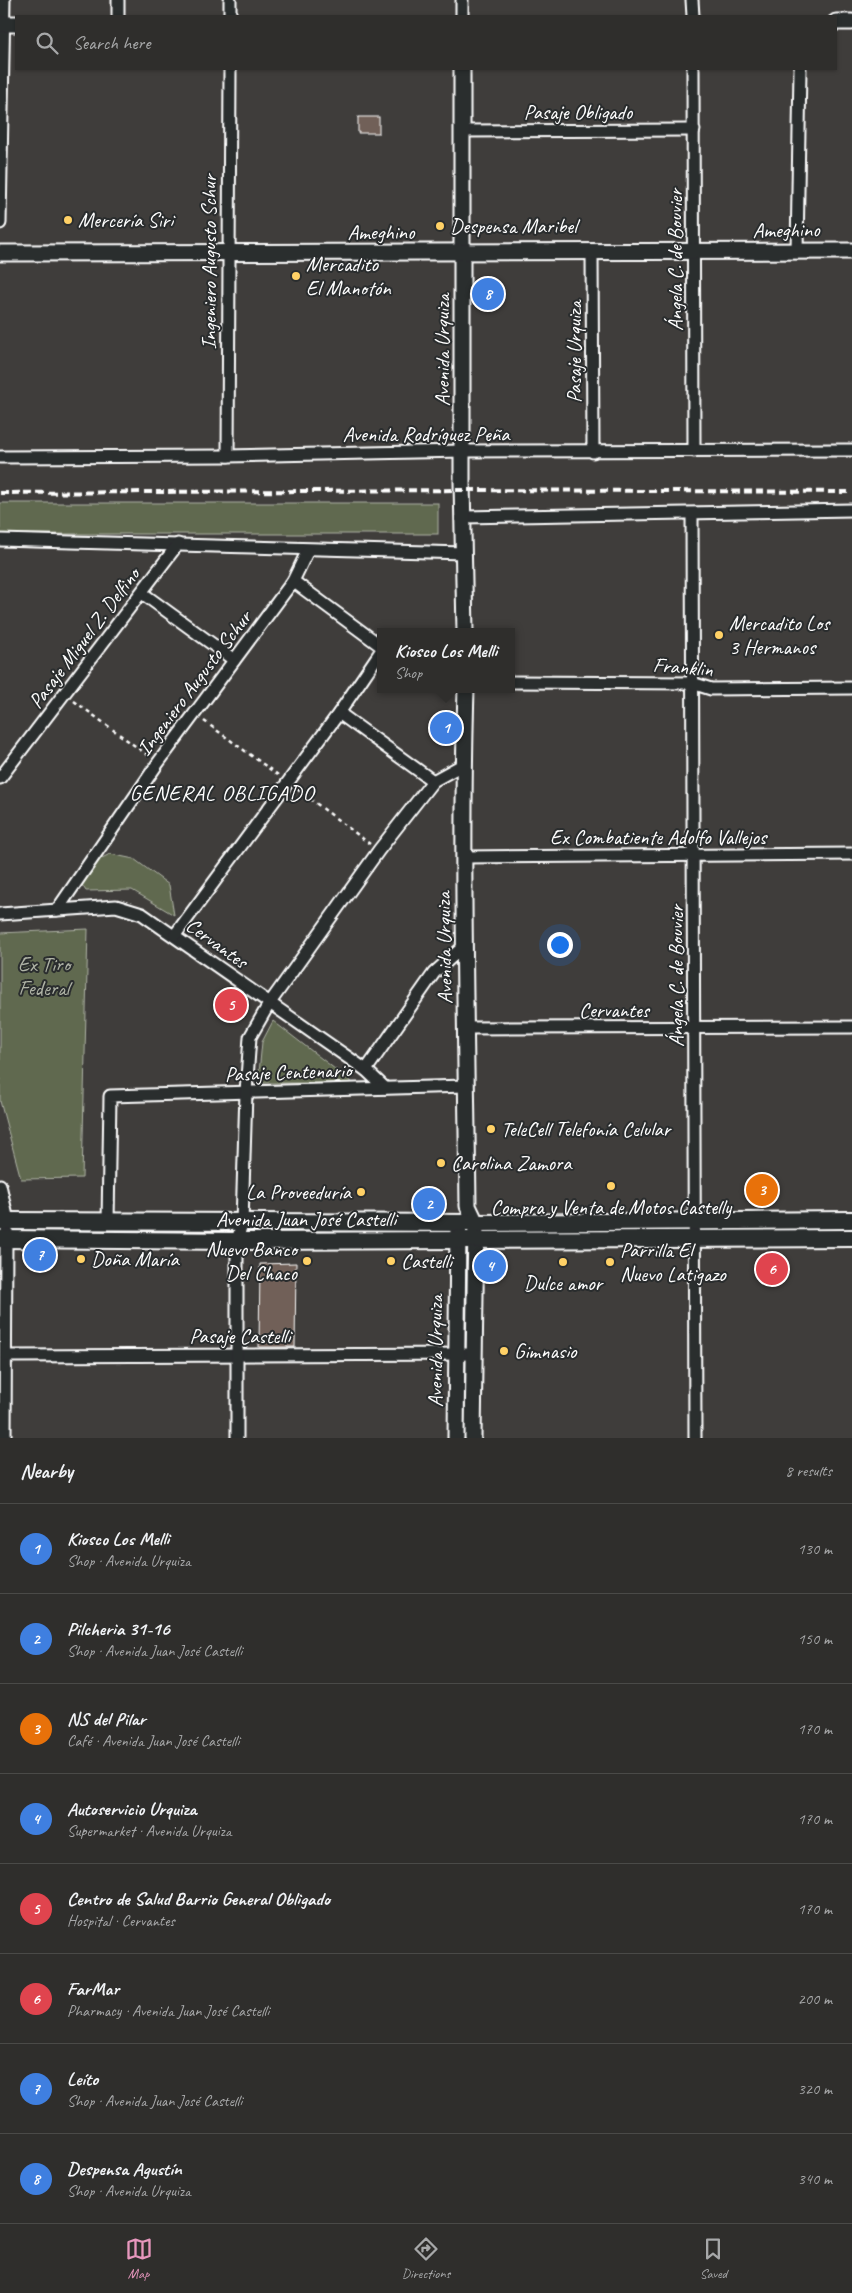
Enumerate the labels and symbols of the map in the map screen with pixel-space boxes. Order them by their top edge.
street label: Pasaje Obligado [524,99,634,125]
street label: Ingeniero Augusto Schur [196,172,222,349]
street label: Ángela C. de Bouvier [662,188,688,331]
place label: Mercería Siri [78,207,176,233]
place label: Despensa Maribel [450,213,580,239]
marker: Mercería Siri [62,214,74,226]
street label: Ameghino [752,216,821,244]
street label: Ameghino [348,219,416,245]
marker: Despensa Maribel [434,220,446,232]
place label: Mercadito El Manotón [306,251,391,301]
marker: Mercadito El Manotón [290,270,302,282]
pin: 8 [472,275,504,313]
street label: Avenida Urquiza [429,291,455,406]
street label: Pasaje Urquiza [561,299,587,403]
street label: Avenida Rodríguez Peña [343,421,511,447]
street label: Pasaje Miguel Z. Delfino [23,560,147,713]
street label: Ingeniero Augusto Schur [131,603,258,761]
place label: Mercadito Los 3 Hermanos [729,610,831,660]
marker: Mercadito Los 3 Hermanos [713,629,725,641]
street label: Franklin [652,651,715,683]
pin: 1 [430,709,462,747]
district label: GENERAL OBLIGADO [130,779,315,807]
street label: Ex Combatiente Adolfo Vallejos [550,824,768,850]
street label: Avenida Urquiza [430,889,458,1004]
street label: Ángela C. de Bouvier [663,904,689,1047]
street label: Cervantes [181,912,254,975]
your location [547,932,573,958]
park label: Ex Tiro Federal [18,951,73,1001]
pin: 5 [215,986,247,1024]
street label: Cervantes [579,997,651,1023]
street label: Pasaje Centenario [224,1057,354,1087]
place label: TeleCell Telefonía Celular [501,1116,672,1142]
marker: TeleCell Telefonía Celular [485,1123,497,1135]
place label: Carolina Zamora [451,1150,573,1176]
marker: Carolina Zamora [435,1157,447,1169]
pin: 3 [746,1171,778,1209]
place label: La Proveeduría [246,1179,353,1205]
marker: Compra y Venta de Motos Castelly [605,1180,617,1192]
pin: 2 [413,1185,445,1223]
marker: La Proveeduría [355,1186,367,1198]
place label: Compra y Venta de Motos Castelly [491,1194,733,1220]
street label: Avenida Juan José Castelli [216,1206,399,1232]
pin: 7 [24,1236,56,1274]
place label: Nuevo Banco Del Chaco [206,1236,300,1286]
place label: Parrilla El Nuevo Latigazo [620,1237,727,1287]
place label: Doña María [91,1246,180,1272]
pin: 4 [474,1247,506,1285]
place label: Castelli [401,1248,455,1274]
pin: 6 [756,1250,788,1288]
marker: Doña María [75,1253,87,1265]
marker: Nuevo Banco Del Chaco [301,1255,313,1267]
marker: Castelli [385,1255,397,1267]
marker: Dulce amor [557,1256,569,1268]
marker: Parrilla El Nuevo Latigazo [604,1256,616,1268]
place label: Dulce amor [524,1270,605,1296]
street label: Avenida Urquiza [422,1292,448,1407]
street label: Pasaje Castelli [190,1323,294,1349]
place label: Gimnasio [514,1338,578,1364]
marker: Gimnasio [498,1345,510,1357]

